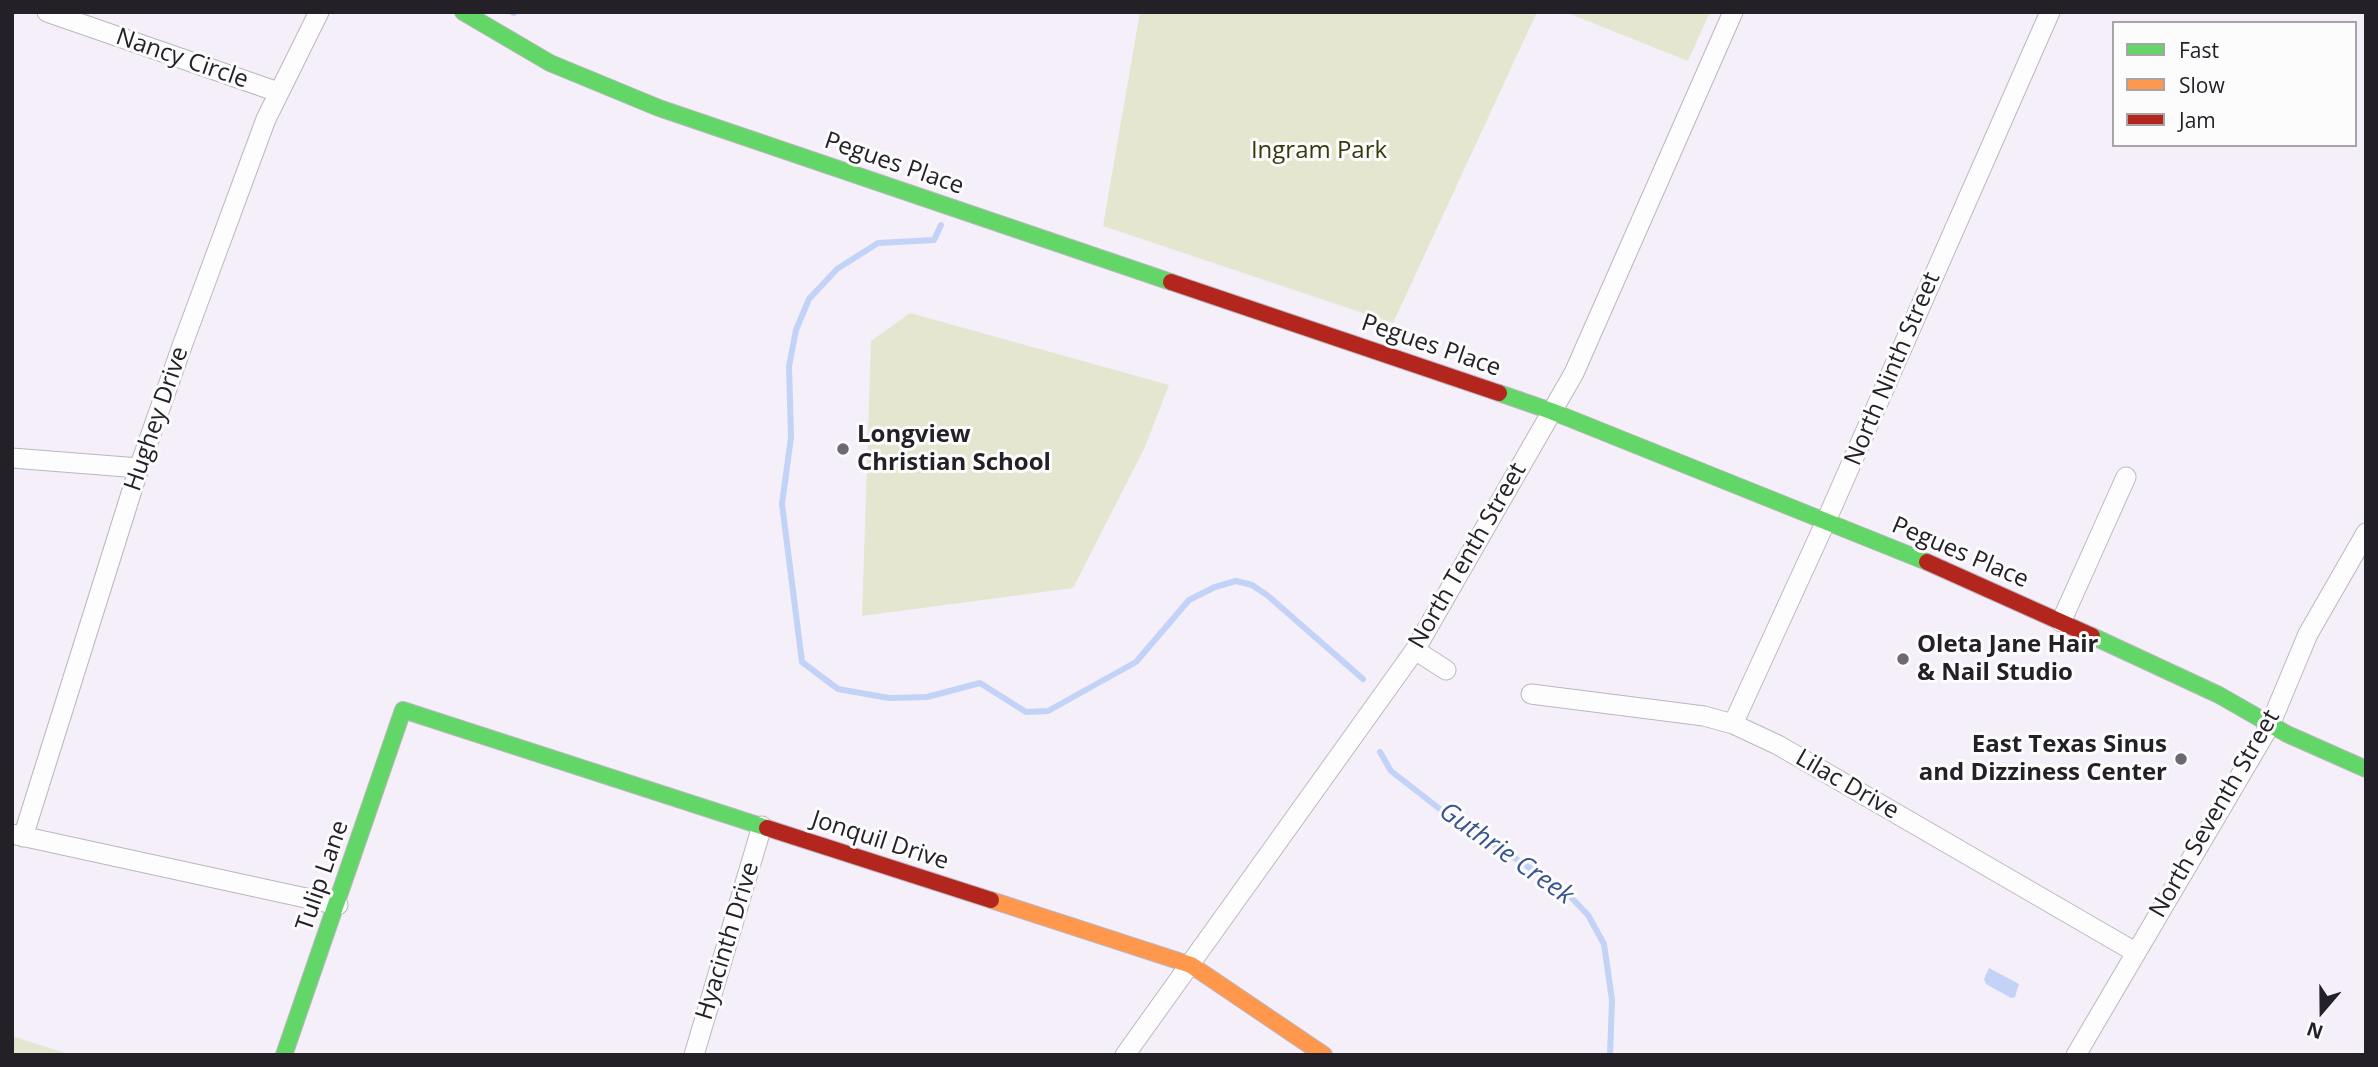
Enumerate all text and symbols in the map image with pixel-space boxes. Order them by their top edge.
legend [2112,21,2357,147]
street label: Nancy Circle [112,23,252,95]
text: Fast [2179,36,2219,64]
text: Slow [2179,71,2225,99]
text: Jam [2179,106,2216,134]
street label: Pegues Place [820,127,968,201]
park label: Ingram Park [1251,137,1387,165]
street label: North Ninth Street [1839,268,1947,470]
street label: Pegues Place [1357,309,1505,383]
street label: Hughey Drive [119,343,195,495]
place label: Longview Christian School [857,421,1051,477]
marker: Longview Christian School [835,441,851,457]
street label: North Tenth Street [1403,458,1533,654]
street label: Pegues Place [1887,511,2033,595]
place label: Oleta Jane Hair & Nail Studio [1917,631,2098,687]
marker: Oleta Jane Hair & Nail Studio [1895,651,1911,667]
street label: North Seventh Street [2144,705,2286,923]
place label: East Texas Sinus and Dizziness Center [1919,731,2167,787]
street label: Lilac Drive [1790,744,1904,826]
marker: East Texas Sinus and Dizziness Center [2173,751,2189,767]
water label: Guthrie Creek [1433,796,1579,912]
street label: Jonquil Drive [808,805,952,877]
street label: Tulip Lane [291,817,355,935]
street label: Hyacinth Drive [690,859,766,1023]
north arrow [2287,976,2357,1046]
text: N [2303,1016,2327,1046]

